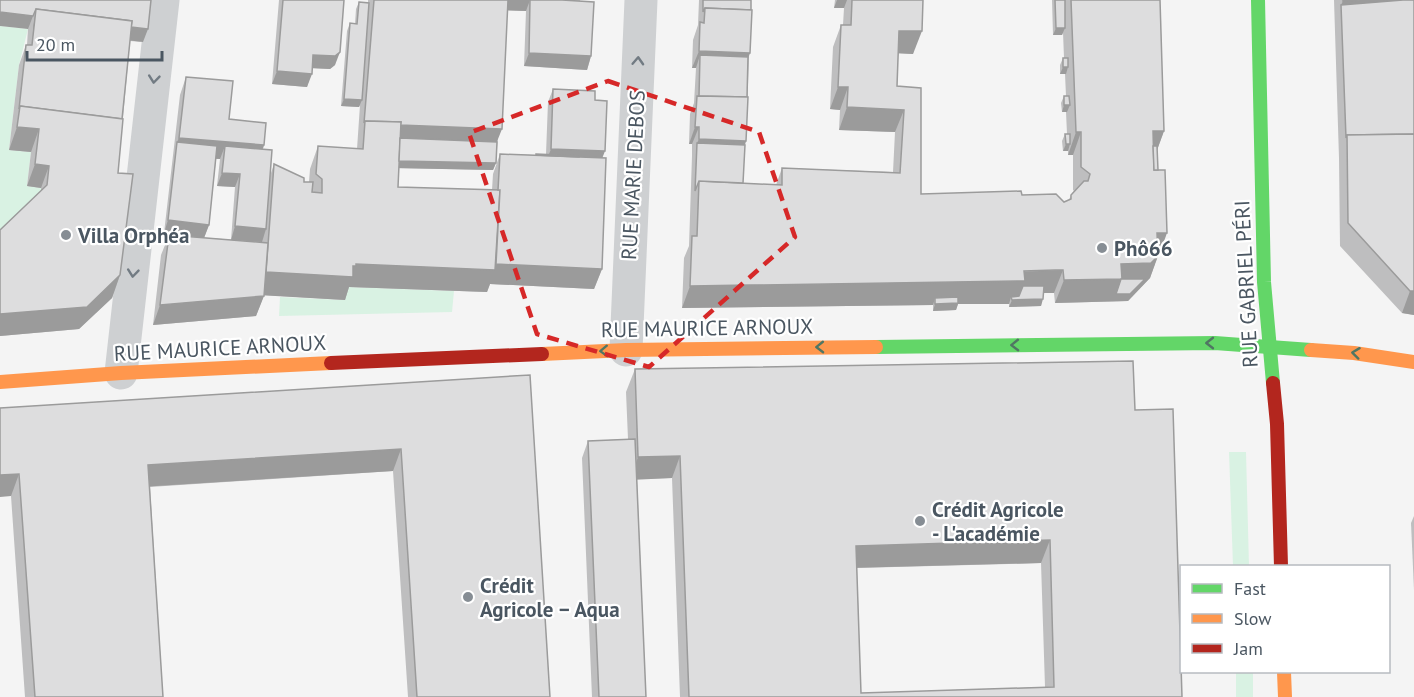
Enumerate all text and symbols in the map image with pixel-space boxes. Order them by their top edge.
scale bar [27,24,162,62]
text: 20 m [36,33,75,56]
one-way arrow [632,56,645,65]
one-way arrow [148,74,161,84]
street label: RUE MARIE DEBOS [615,89,651,261]
street label: RUE GABRIEL PÉRI [1228,200,1264,368]
place label: Villa Orphéa [77,222,189,249]
marker: Villa Orphéa [59,228,73,242]
place label: Phô66 [1114,235,1173,262]
marker: Phô66 [1095,241,1109,255]
one-way arrow [127,268,139,277]
street label: RUE MAURICE ARNOUX [601,313,813,343]
street label: RUE MAURICE ARNOUX [113,329,327,367]
one-way arrow [1206,337,1215,349]
one-way arrow [1011,339,1020,351]
one-way arrow [816,341,825,354]
one-way arrow [600,344,609,357]
one-way arrow [1351,348,1361,360]
place label: Crédit Agricole - L'académie [932,496,1064,547]
marker: Crédit Agricole - L'académie [913,514,927,528]
legend [1180,565,1390,673]
place label: Crédit Agricole − Aqua [480,572,620,623]
text: Fast [1234,577,1266,600]
marker: Crédit Agricole − Aqua [461,590,475,604]
text: Slow [1234,607,1272,630]
text: Jam [1233,637,1263,660]

